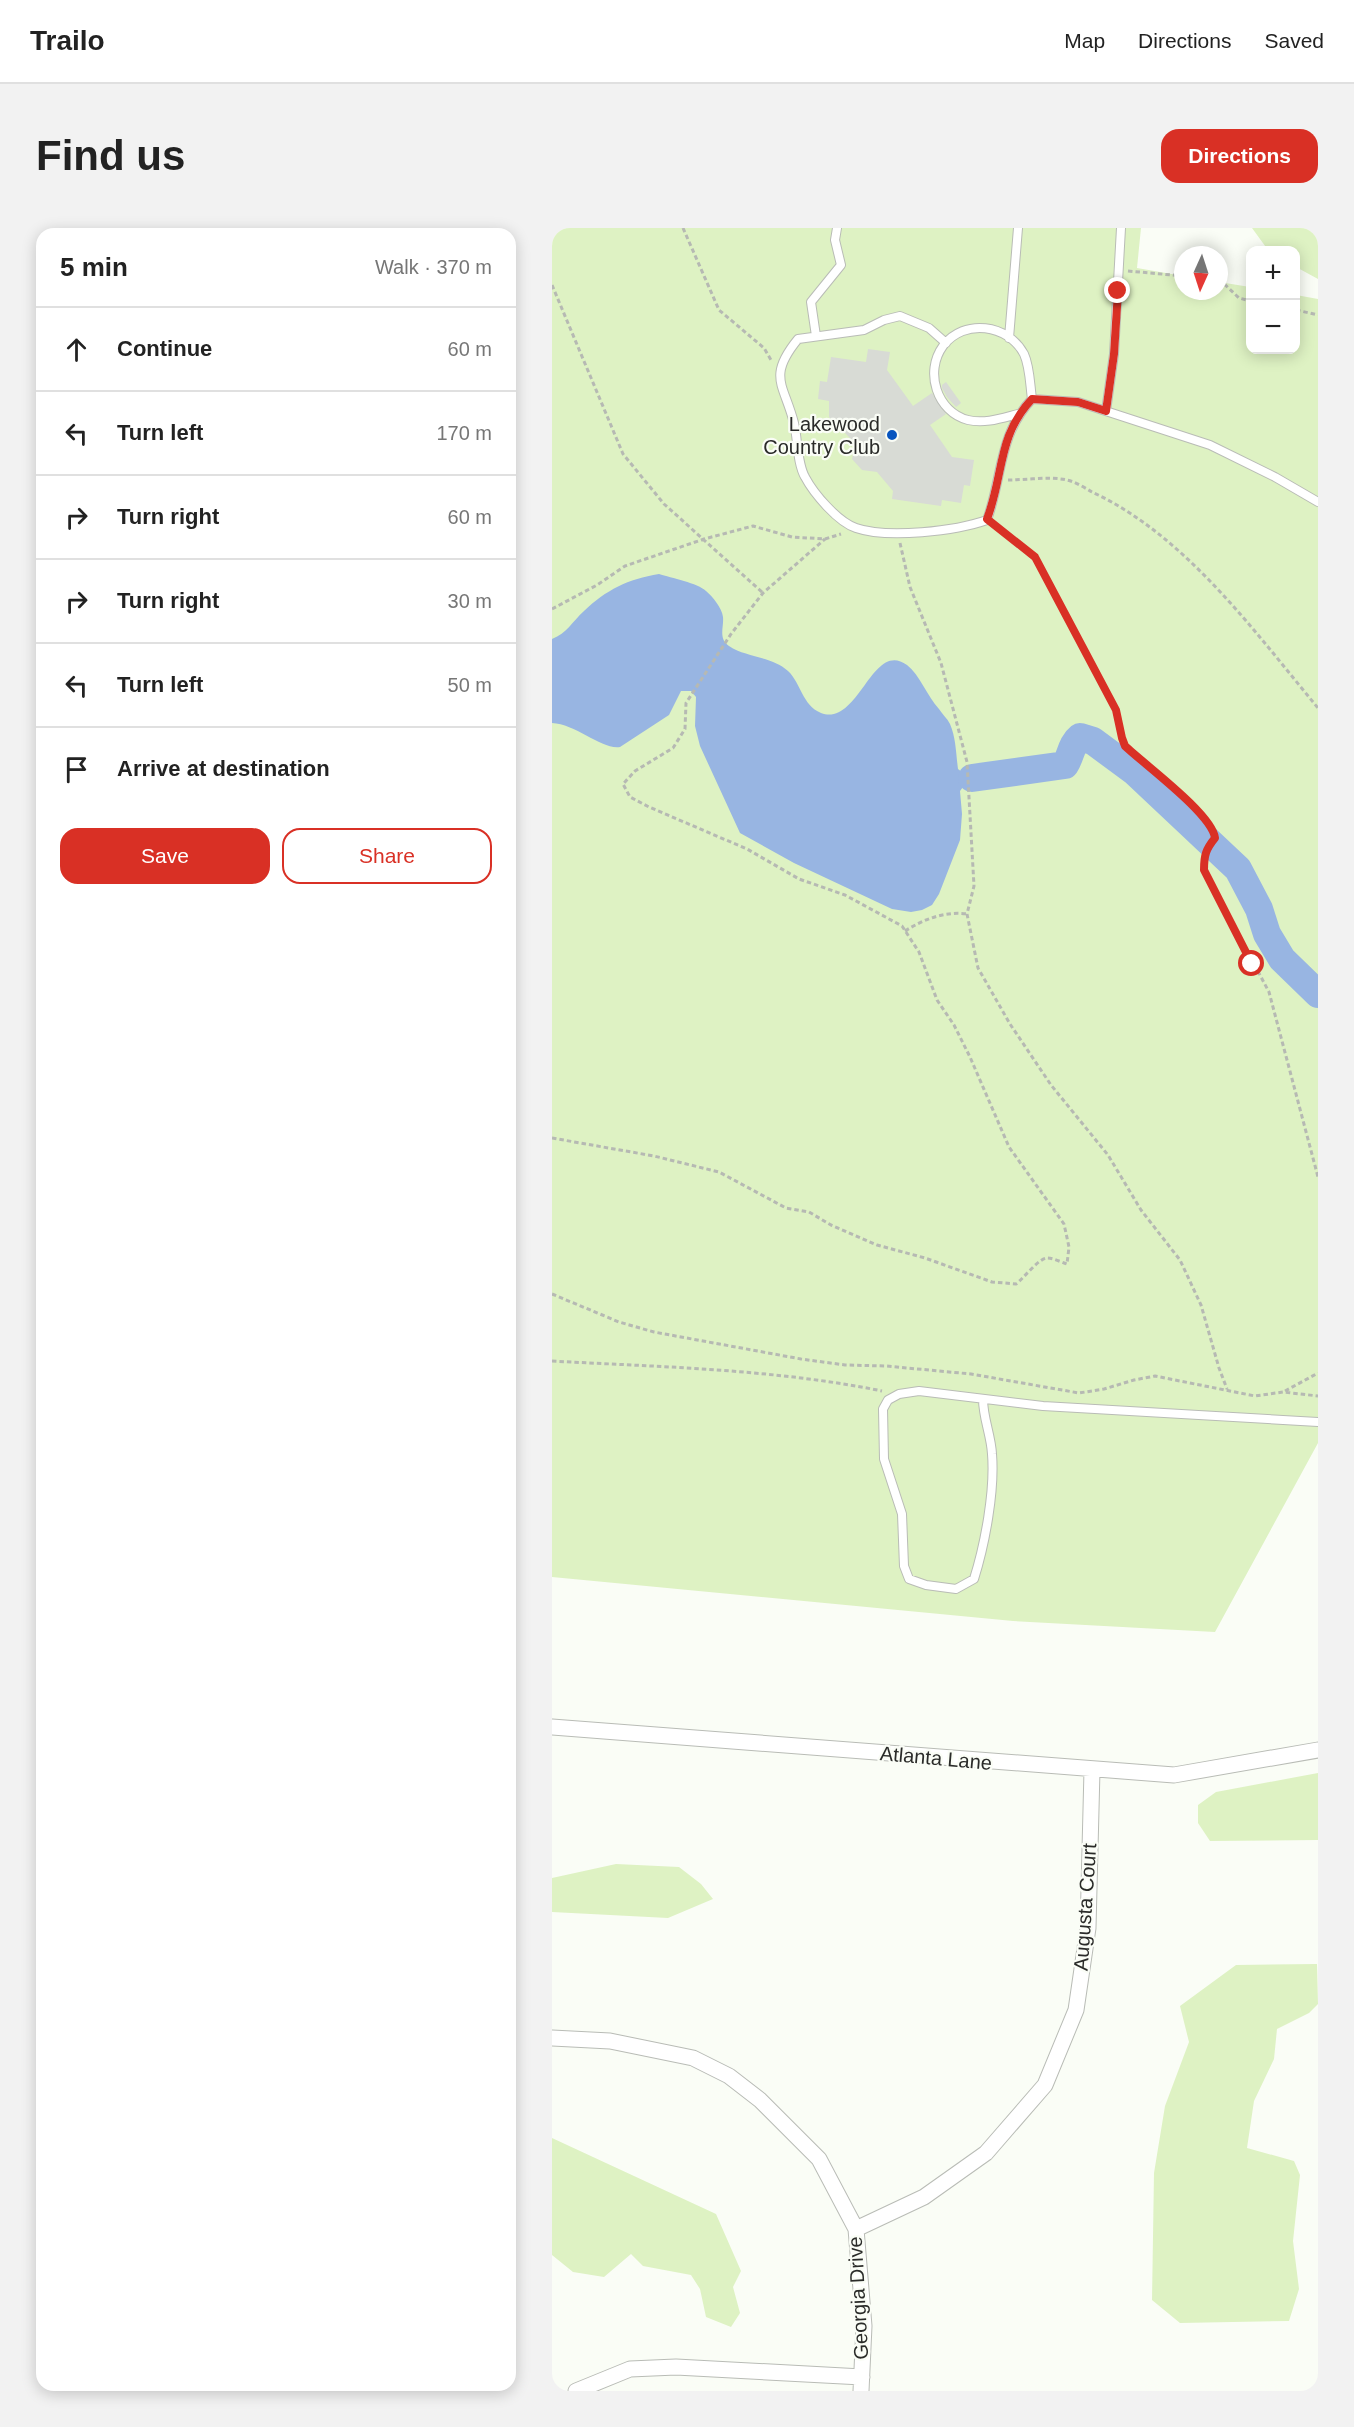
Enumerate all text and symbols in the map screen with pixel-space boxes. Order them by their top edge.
text: Trailo [30,25,105,56]
text: Map [1064,29,1105,52]
text: Directions [1138,29,1231,52]
text: Saved [1264,29,1324,52]
button: Directions [1161,129,1318,183]
text: Find us [36,132,185,179]
north arrow [1174,246,1228,300]
map controls [1246,246,1300,354]
button: + [1246,246,1300,300]
text: 5 min [60,252,128,282]
text: Walk · 370 m [375,256,492,278]
route end [1104,277,1130,303]
button: − [1246,300,1300,354]
icon: ahead [60,333,93,366]
text: Continue [117,336,212,361]
text: 60 m [448,338,492,360]
place label: Lakewood Country Club [763,413,880,458]
icon: left [60,417,93,450]
text: Turn left [117,420,203,445]
text: 170 m [436,422,492,444]
marker: Lakewood Country Club [885,428,899,442]
icon: right [60,501,93,534]
text: Turn right [117,504,219,529]
text: 60 m [448,506,492,528]
icon: right [60,585,93,618]
text: Turn right [117,588,219,613]
text: 30 m [448,590,492,612]
icon: left [60,669,93,702]
text: Turn left [117,672,203,697]
text: 50 m [448,674,492,696]
icon: arrive [60,753,93,786]
text: Arrive at destination [117,756,330,781]
button: Save [60,828,270,884]
button: Share [282,828,492,884]
route start [1238,950,1264,976]
street label: Atlanta Lane [879,1742,993,1774]
street label: Augusta Court [1070,1842,1100,1972]
street label: Georgia Drive [844,2236,872,2360]

